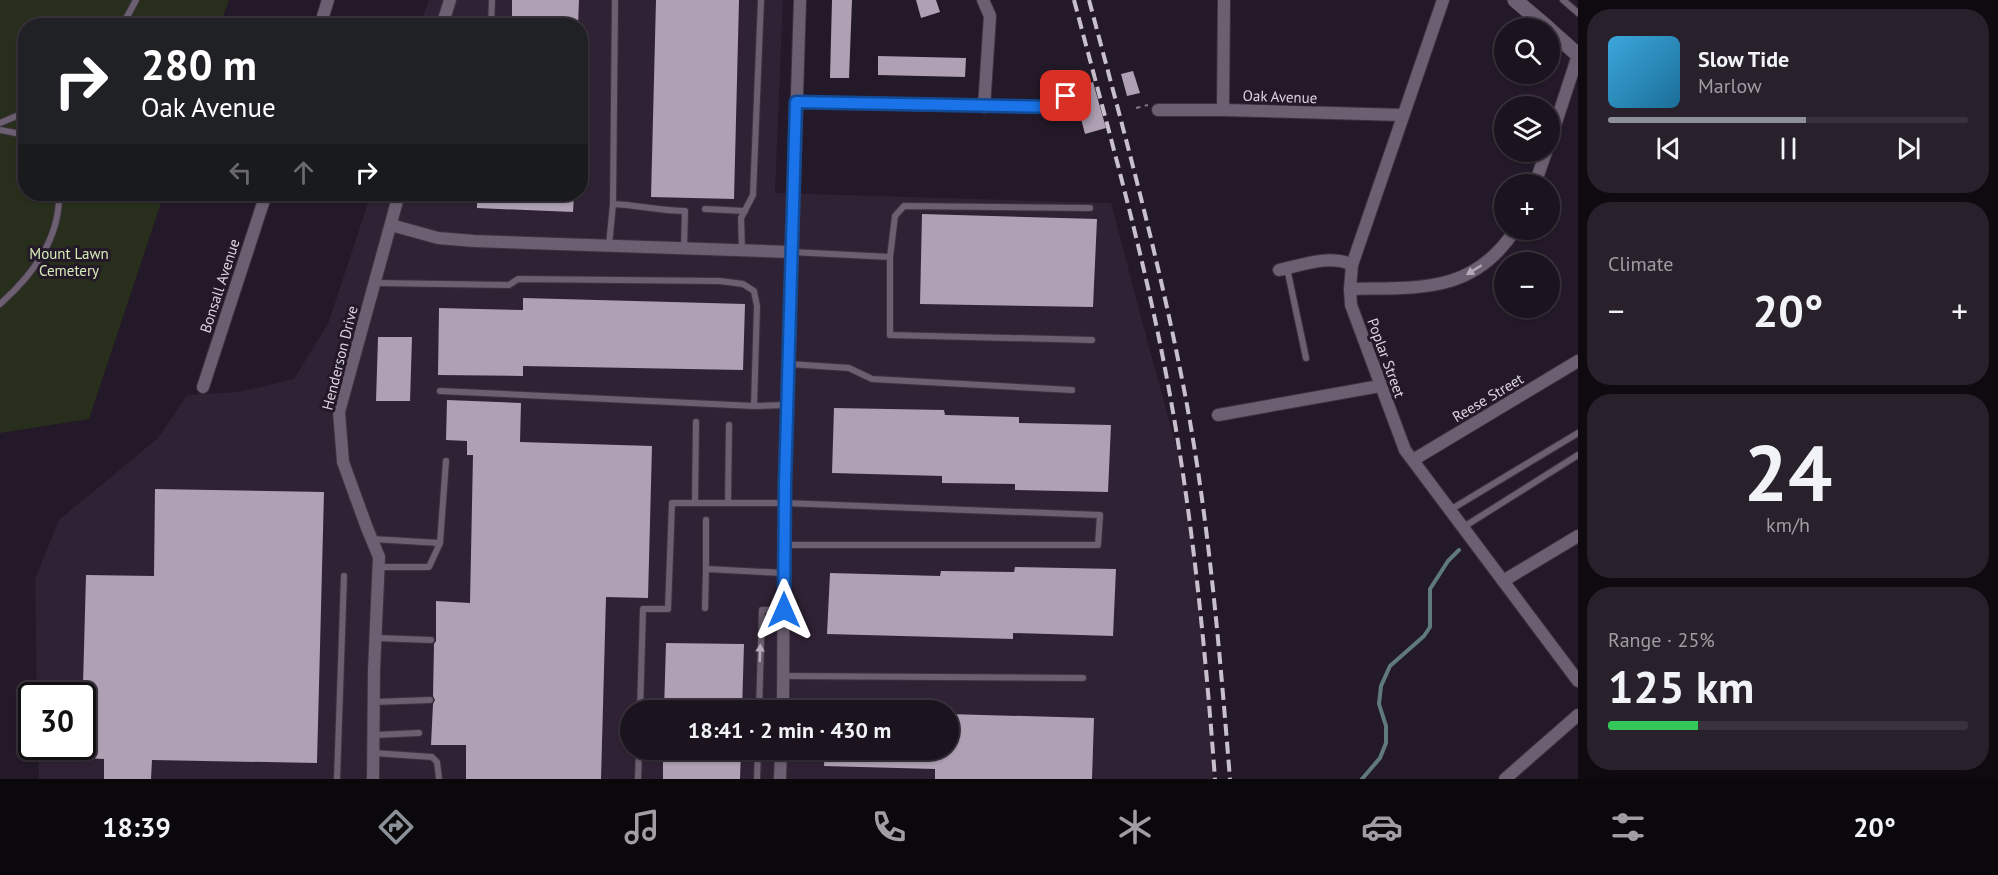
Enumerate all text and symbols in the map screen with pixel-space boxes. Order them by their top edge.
map controls [1494,18,1560,318]
button: search [1494,18,1560,84]
text: 280 m [141,37,257,92]
icon: right [42,42,120,120]
text: Slow Tide [1698,45,1789,73]
pin [1040,70,1091,121]
text: Marlow [1698,73,1762,99]
icon: arrive [1049,79,1082,112]
street label: Oak Avenue [1242,86,1318,107]
text: Oak Avenue [141,90,276,124]
button: layers [1494,96,1560,162]
icon: previous [1652,132,1685,165]
icon: pause [1772,132,1805,165]
icon: next [1892,132,1925,165]
icon: left [224,156,257,189]
icon: ahead [287,156,320,189]
icon: right [350,156,383,189]
button: + [1494,174,1560,240]
street label: Bonsall Avenue [195,236,244,335]
park label: Mount Lawn Cemetery [29,244,109,280]
text: Climate [1608,251,1674,277]
button: − [1494,252,1560,318]
one-way arrow [1466,265,1482,276]
text: 20° [1753,281,1823,339]
text: − [1608,289,1625,332]
text: + [1951,289,1968,332]
street label: Henderson Drive [317,304,362,412]
street label: Poplar Street [1363,315,1410,400]
street label: Reese Street [1449,369,1527,426]
text: 24 [1744,422,1832,523]
text: km/h [1766,512,1810,538]
position arrow [752,578,816,642]
text: Range · 25% [1608,627,1715,653]
one-way arrow [756,643,765,662]
text: 125 km [1608,657,1754,715]
speed limit sign: 30 [18,682,96,760]
text: 18:41 · 2 min · 430 m [688,716,891,744]
icon: directions [375,806,417,848]
icon: music [621,806,663,848]
icon: phone [868,806,910,848]
icon: climate [1114,806,1156,848]
icon: car [1361,806,1403,848]
icon: filters [1607,806,1649,848]
text: 18:39 [102,810,171,844]
text: 20° [1853,810,1896,844]

